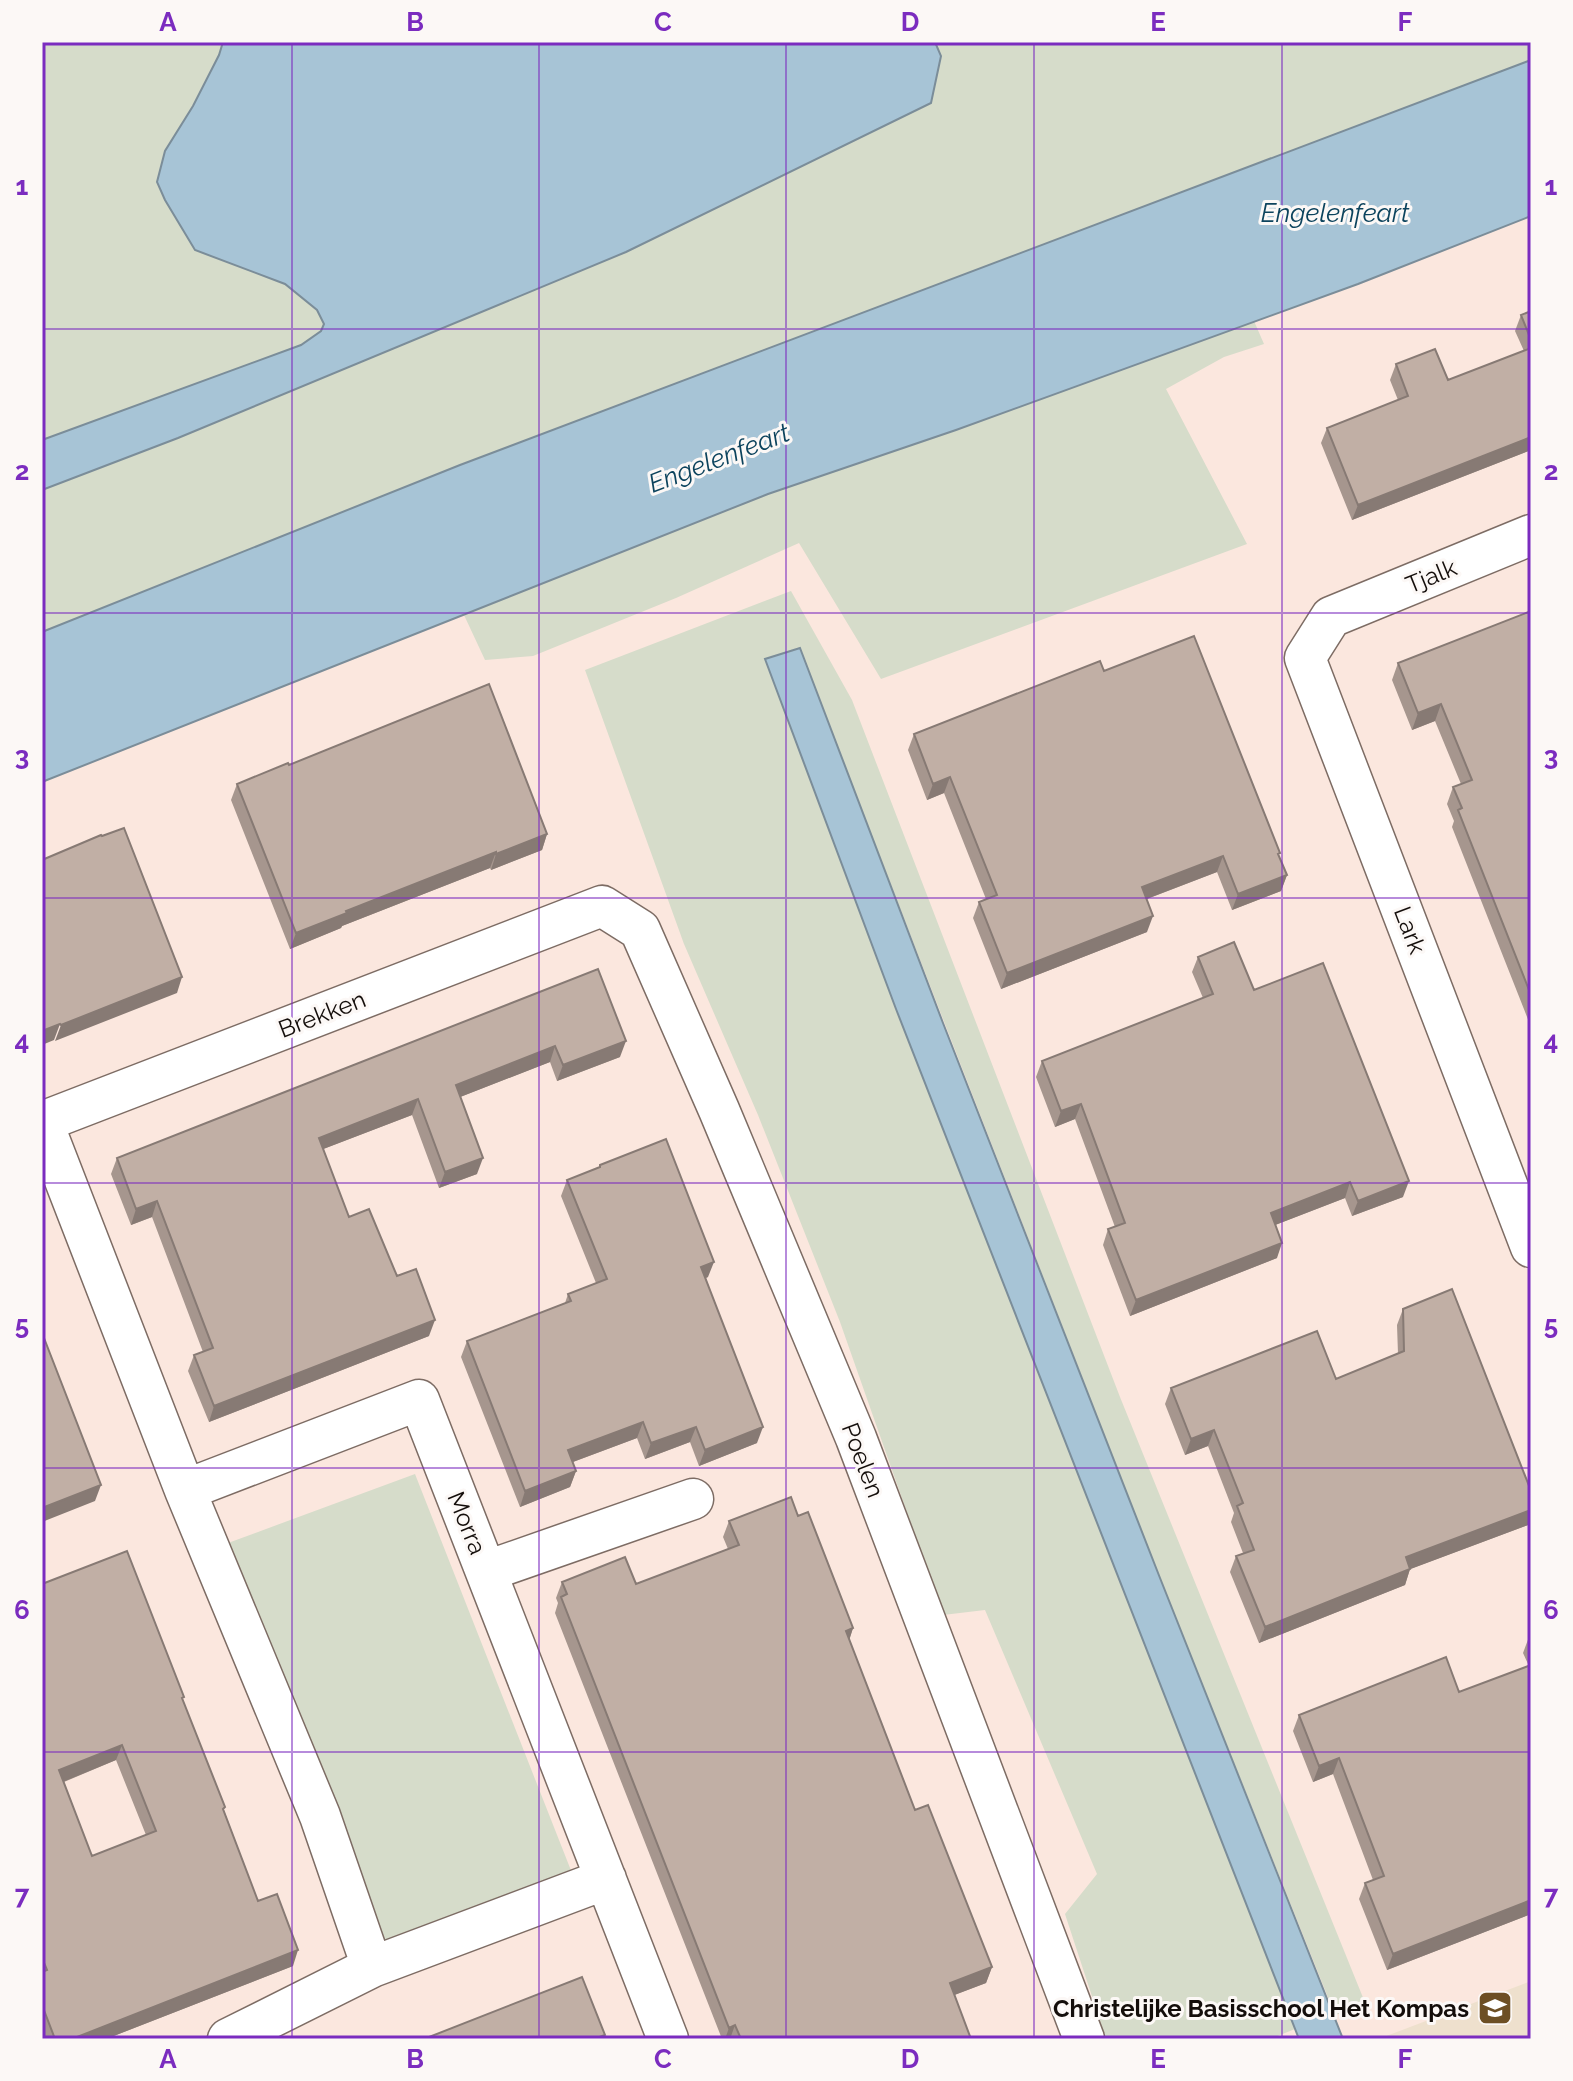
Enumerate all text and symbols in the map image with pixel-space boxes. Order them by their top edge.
text: A [159,7,177,37]
text: B [406,7,424,37]
text: C [654,7,672,37]
text: D [901,7,919,37]
text: E [1150,7,1166,37]
text: F [1398,7,1413,37]
text: 1 [16,171,29,201]
text: 1 [1545,171,1558,201]
water label: Engelenfeart [1261,198,1410,228]
water label: Engelenfeart [644,417,794,499]
text: 2 [15,456,29,486]
text: 2 [1544,456,1558,486]
street label: Tjalk [1401,553,1461,599]
text: 3 [15,741,29,771]
text: 3 [1544,741,1558,771]
street label: Lark [1388,902,1432,958]
street label: Brekken [274,984,370,1044]
text: 4 [15,1026,29,1056]
text: 4 [1544,1026,1558,1056]
text: 5 [15,1310,29,1340]
text: 5 [1544,1310,1558,1340]
street label: Poelen [836,1419,890,1501]
street label: Morra [441,1487,493,1559]
text: 6 [14,1595,30,1625]
text: 6 [1543,1595,1559,1625]
text: 7 [15,1880,30,1910]
text: 7 [1544,1880,1559,1910]
school or university icon: Christelijke Basisschool Het Kompas [1476,1989,1514,2027]
place label: Christelijke Basisschool Het Kompas [1053,1994,1469,2023]
text: A [159,2044,177,2074]
text: B [406,2044,424,2074]
text: C [654,2044,672,2074]
text: D [901,2044,919,2074]
text: E [1150,2044,1166,2074]
text: F [1398,2044,1413,2074]

